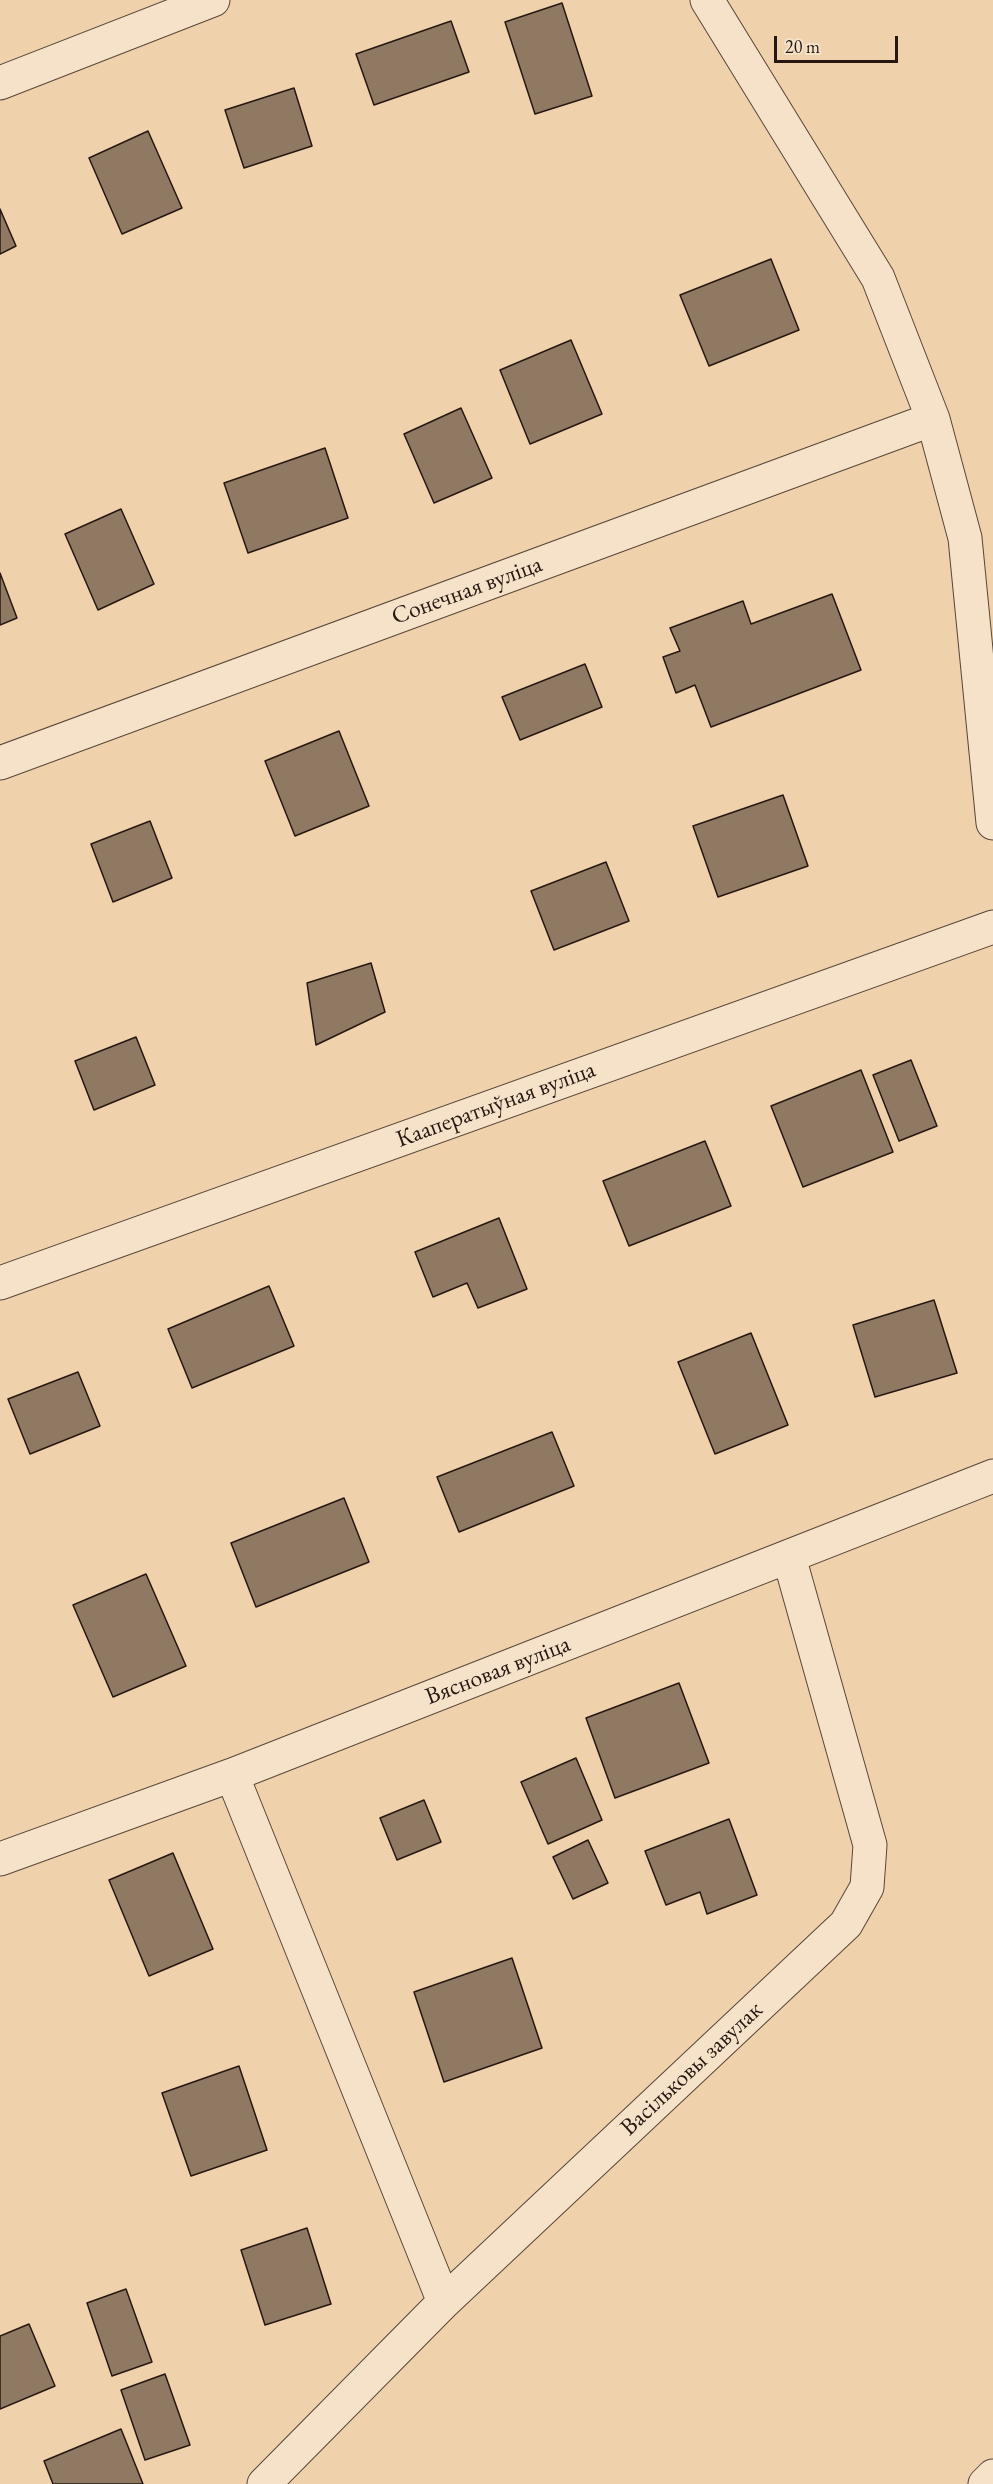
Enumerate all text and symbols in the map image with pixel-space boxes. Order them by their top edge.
scale bar [777,24,902,62]
text: 20 m [785,35,820,58]
street label: Сонечная вуліца [388,550,546,632]
street label: Кааператыўная вуліца [393,1056,599,1154]
street label: Вясновая вуліца [421,1630,575,1712]
street label: Васільковы завулак [615,1996,769,2142]

